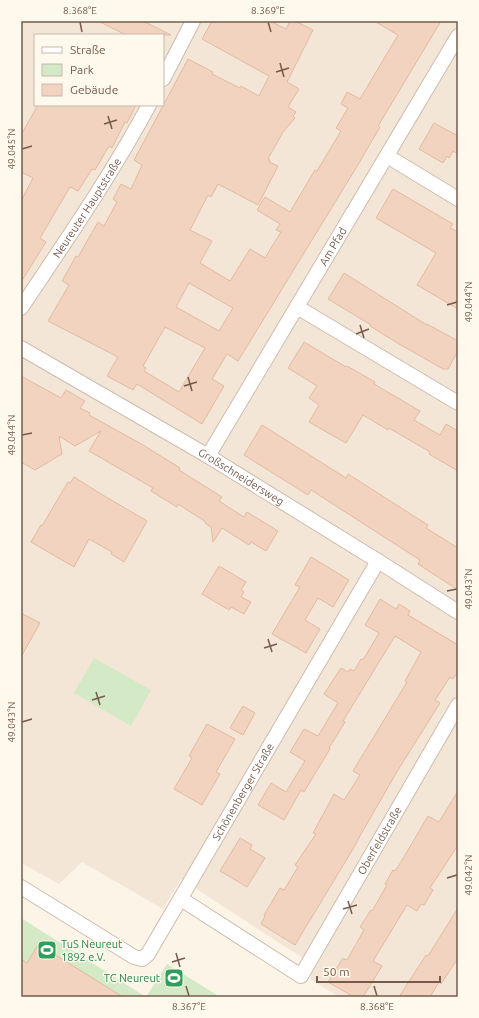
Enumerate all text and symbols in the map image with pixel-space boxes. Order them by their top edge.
text: 8.368°E [63,5,97,16]
text: 8.369°E [251,5,285,16]
legend [34,34,164,106]
text: Straße [70,43,106,56]
text: Park [70,63,94,76]
text: Gebäude [70,83,118,96]
text: 49.045°N [6,128,17,170]
street label: Neureuter Hauptstraße [50,156,123,260]
street label: Am Pfad [317,225,349,267]
text: 49.044°N [463,281,474,323]
text: 49.044°N [6,414,17,456]
street label: Großschneidersweg [196,446,286,507]
text: 49.043°N [463,568,474,610]
text: 49.043°N [6,701,17,743]
street label: Schönenberger Straße [210,741,276,843]
street label: Oberfeldstraße [355,805,404,877]
text: 49.042°N [463,854,474,896]
place label: TuS Neureut 1892 e.V. [61,938,123,963]
sports icon: TuS Neureut 1892 e.V. [36,939,58,961]
scale bar [317,958,440,984]
text: 50 m [323,965,350,978]
sports icon: TC Neureut [163,967,185,989]
place label: TC Neureut [104,972,161,984]
text: 8.367°E [172,1001,206,1012]
text: 8.368°E [360,1001,394,1012]

